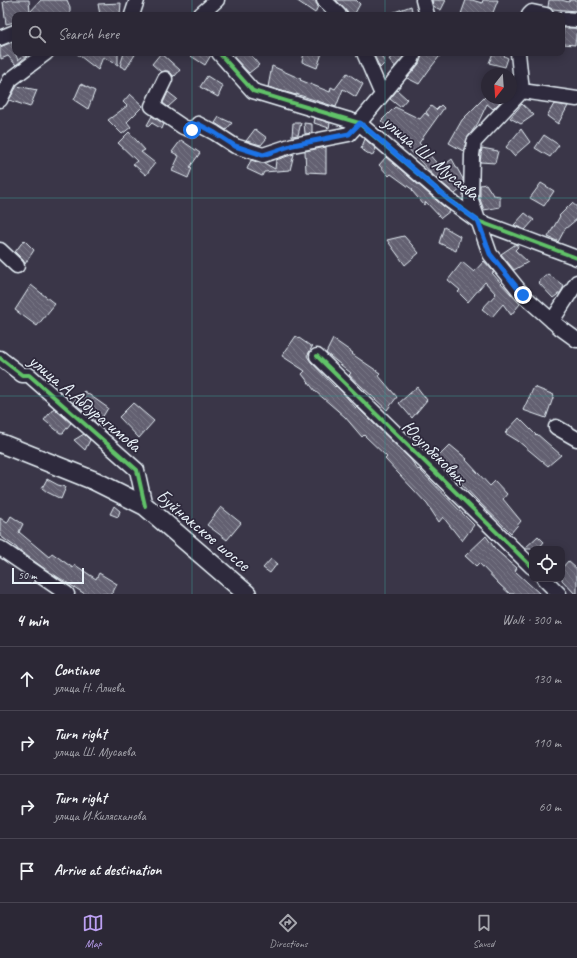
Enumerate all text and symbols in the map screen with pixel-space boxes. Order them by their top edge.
search box [12,12,565,56]
icon: search [26,23,48,45]
text: Search here [58,25,119,44]
north arrow [481,68,517,104]
street label: улица Ш. Мусаева [377,110,486,207]
route start [183,121,201,139]
route end [514,286,532,304]
street label: улица А.Абдурагимова [23,348,147,458]
street label: Юсупбековых [396,415,473,490]
street label: Буйнакское шоссе [151,484,256,577]
map controls [529,546,565,582]
button: locate [529,546,565,582]
scale bar [12,566,84,585]
text: 50 m [18,568,37,582]
text: 4 min [16,610,49,631]
text: Walk · 300 m [502,612,561,628]
text: Continue [54,661,99,680]
icon: ahead [16,668,38,690]
text: 130 m [533,671,561,687]
text: улица Н. Алиева [54,680,124,696]
text: Turn right [54,725,107,744]
icon: right [16,732,38,754]
text: 110 m [533,735,561,751]
text: улица Ш. Мусаева [54,744,135,760]
text: Turn right [54,789,107,808]
icon: right [16,796,38,818]
text: 60 m [539,799,561,815]
text: улица И.Килясханова [54,808,146,824]
icon: arrive [16,860,38,882]
text: Arrive at destination [54,861,161,880]
tab: Map [82,912,104,950]
tab: Directions [269,912,308,950]
tab: Saved [473,912,495,950]

